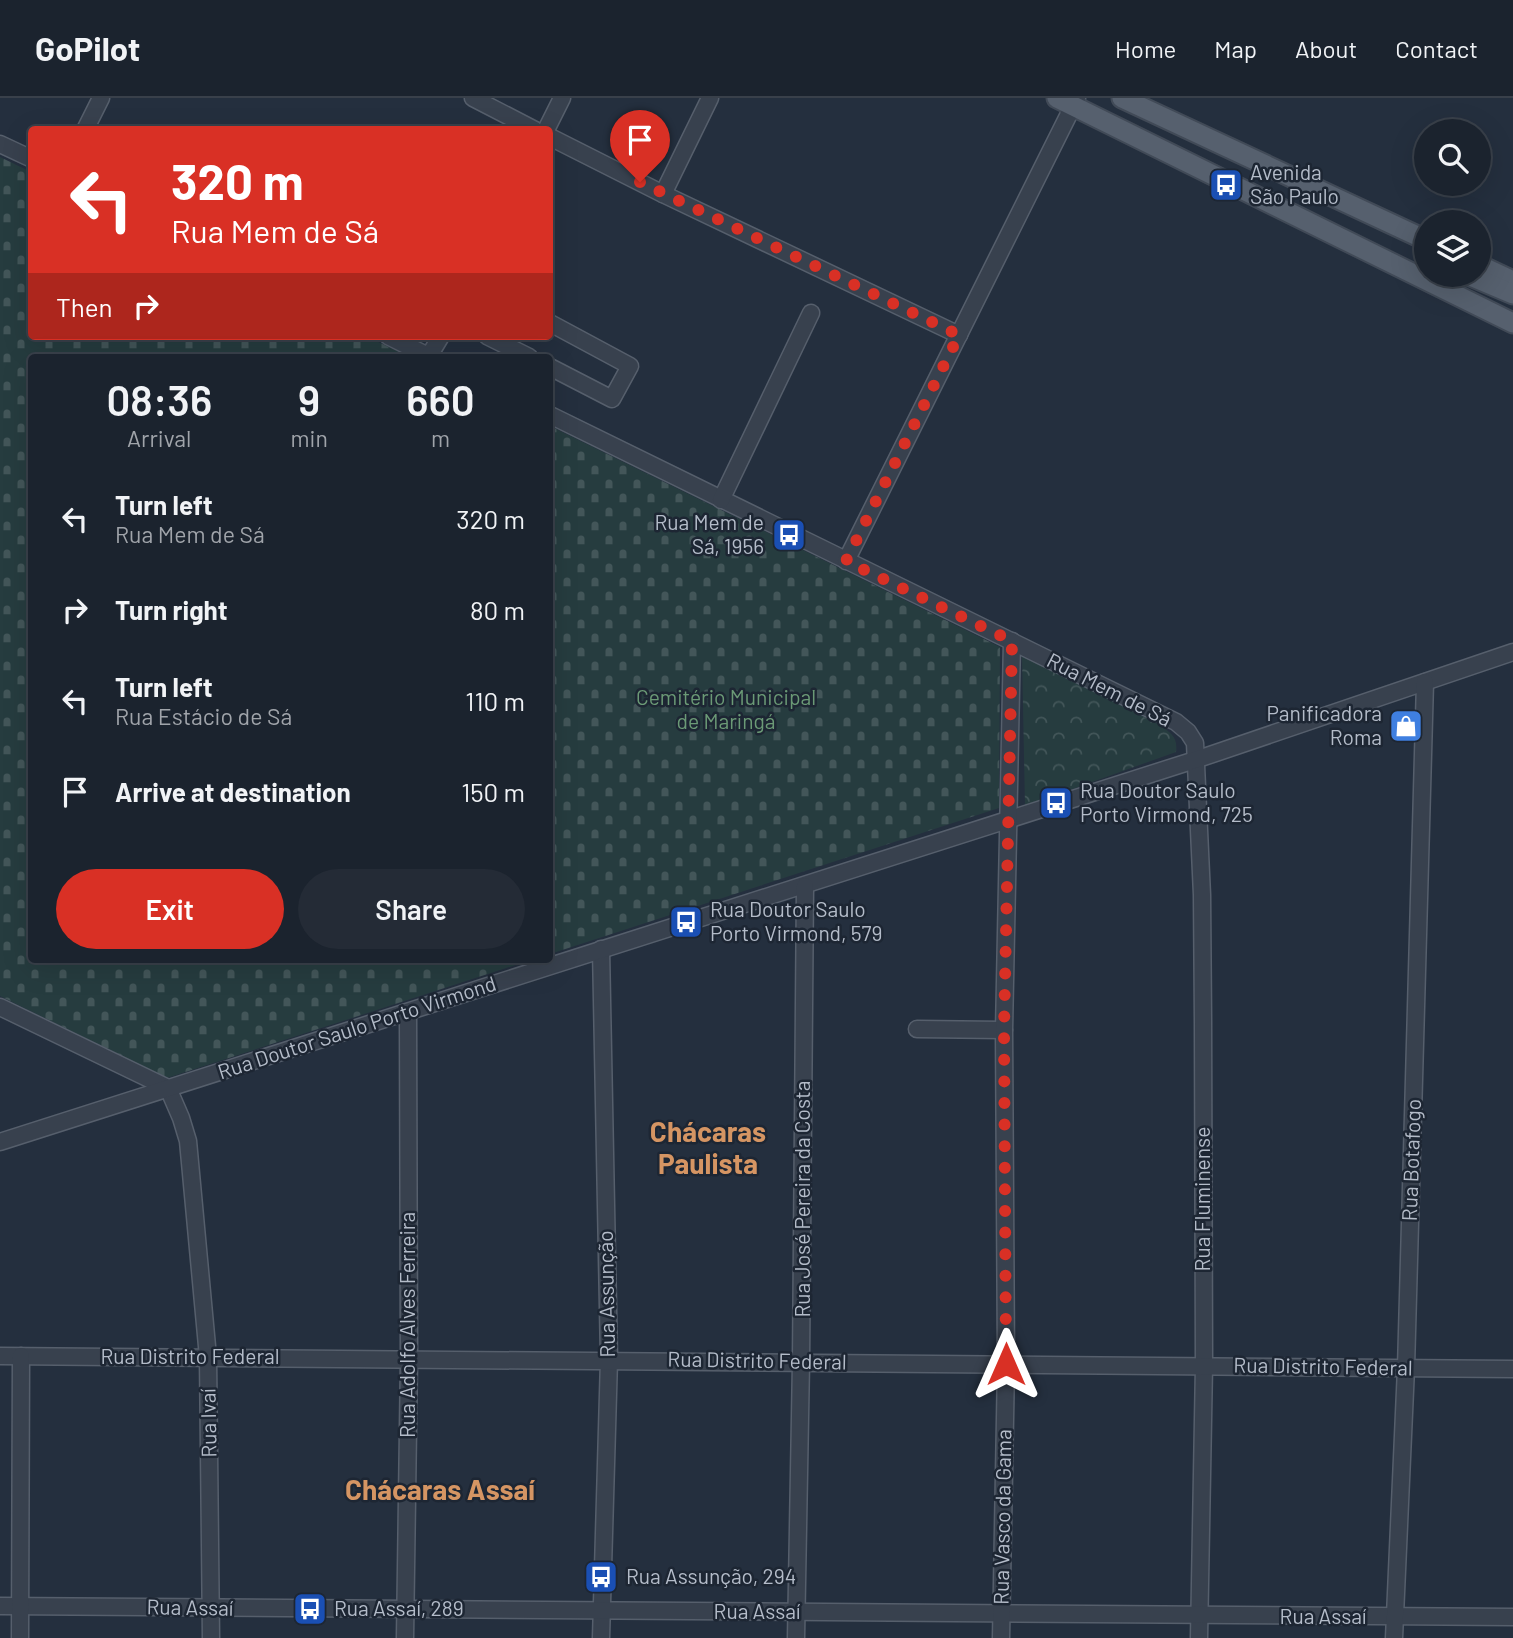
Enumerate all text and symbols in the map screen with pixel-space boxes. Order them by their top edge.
text: GoPilot [35,28,140,68]
text: Home [1115,34,1176,63]
text: Map [1214,34,1257,63]
text: About [1295,34,1357,63]
text: Contact [1395,34,1478,63]
pin [610,110,670,182]
map controls [1414,119,1491,287]
button: search [1414,119,1491,196]
icon: arrive [621,121,659,159]
text: 320 m [171,151,304,210]
icon: left [56,154,147,245]
place label: Avenida São Paulo [1250,159,1339,208]
bus stop icon: Avenida São Paulo [1207,166,1245,204]
button: layers [1414,210,1491,287]
text: Rua Mem de Sá [171,211,379,249]
icon: right [127,287,165,325]
text: Then [56,291,113,322]
text: 08:36 [106,374,212,424]
text: 9 [298,374,320,424]
text: 660 [406,374,475,424]
text: Arrival [127,424,191,452]
text: min [291,424,328,452]
text: m [431,424,450,452]
text: Turn left [115,489,213,520]
icon: left [56,500,94,538]
text: 320 m [456,503,525,534]
place label: Rua Mem de Sá, 1956 [655,509,764,558]
bus stop icon: Rua Mem de Sá, 1956 [770,516,808,554]
text: Rua Mem de Sá [115,520,265,548]
icon: right [56,591,94,629]
text: Turn right [115,594,228,625]
text: 80 m [470,594,525,625]
street label: Rua Mem de Sá [1043,647,1176,731]
text: Turn left [115,671,213,702]
icon: left [56,682,94,720]
park label: Cemitério Municipal de Maringá [636,684,816,733]
text: 110 m [465,685,525,716]
place label: Panificadora Roma [1266,700,1382,749]
text: Rua Estácio de Sá [115,702,292,730]
shop icon: Panificadora Roma [1387,707,1425,745]
icon: arrive [56,773,94,811]
text: Arrive at destination [115,776,351,807]
text: 150 m [461,776,525,807]
place label: Rua Doutor Saulo Porto Virmond, 725 [1080,777,1253,826]
bus stop icon: Rua Doutor Saulo Porto Virmond, 725 [1037,784,1075,822]
button: Exit [56,869,284,949]
button: Share [298,869,525,949]
place label: Rua Doutor Saulo Porto Virmond, 579 [710,896,883,945]
bus stop icon: Rua Doutor Saulo Porto Virmond, 579 [667,903,705,941]
street label: Rua Doutor Saulo Porto Virmond [214,970,499,1083]
street label: Rua José Pereira da Costa [789,1081,814,1317]
street label: Rua Botafogo [1396,1098,1425,1222]
district label: Chácaras Paulista [650,1114,766,1180]
street label: Rua Fluminense [1189,1127,1214,1271]
street label: Rua Adolfo Alves Ferreira [394,1212,419,1438]
street label: Rua Assunção [592,1230,619,1358]
position arrow [969,1327,1043,1401]
street label: Rua Distrito Federal [100,1343,280,1368]
street label: Rua Distrito Federal [667,1345,847,1374]
street label: Rua Distrito Federal [1233,1351,1413,1380]
street label: Rua Ivaí [194,1388,221,1458]
street label: Rua Vasco da Gama [987,1429,1016,1605]
district label: Chácaras Assaí [345,1472,535,1506]
bus stop icon: Rua Assunção, 294 [582,1558,620,1596]
place label: Rua Assunção, 294 [626,1563,796,1588]
bus stop icon: Rua Assaí, 289 [291,1590,329,1628]
street label: Rua Assaí [146,1593,234,1620]
place label: Rua Assaí, 289 [334,1595,464,1620]
street label: Rua Assaí [714,1598,801,1623]
street label: Rua Assaí [1280,1603,1367,1628]

